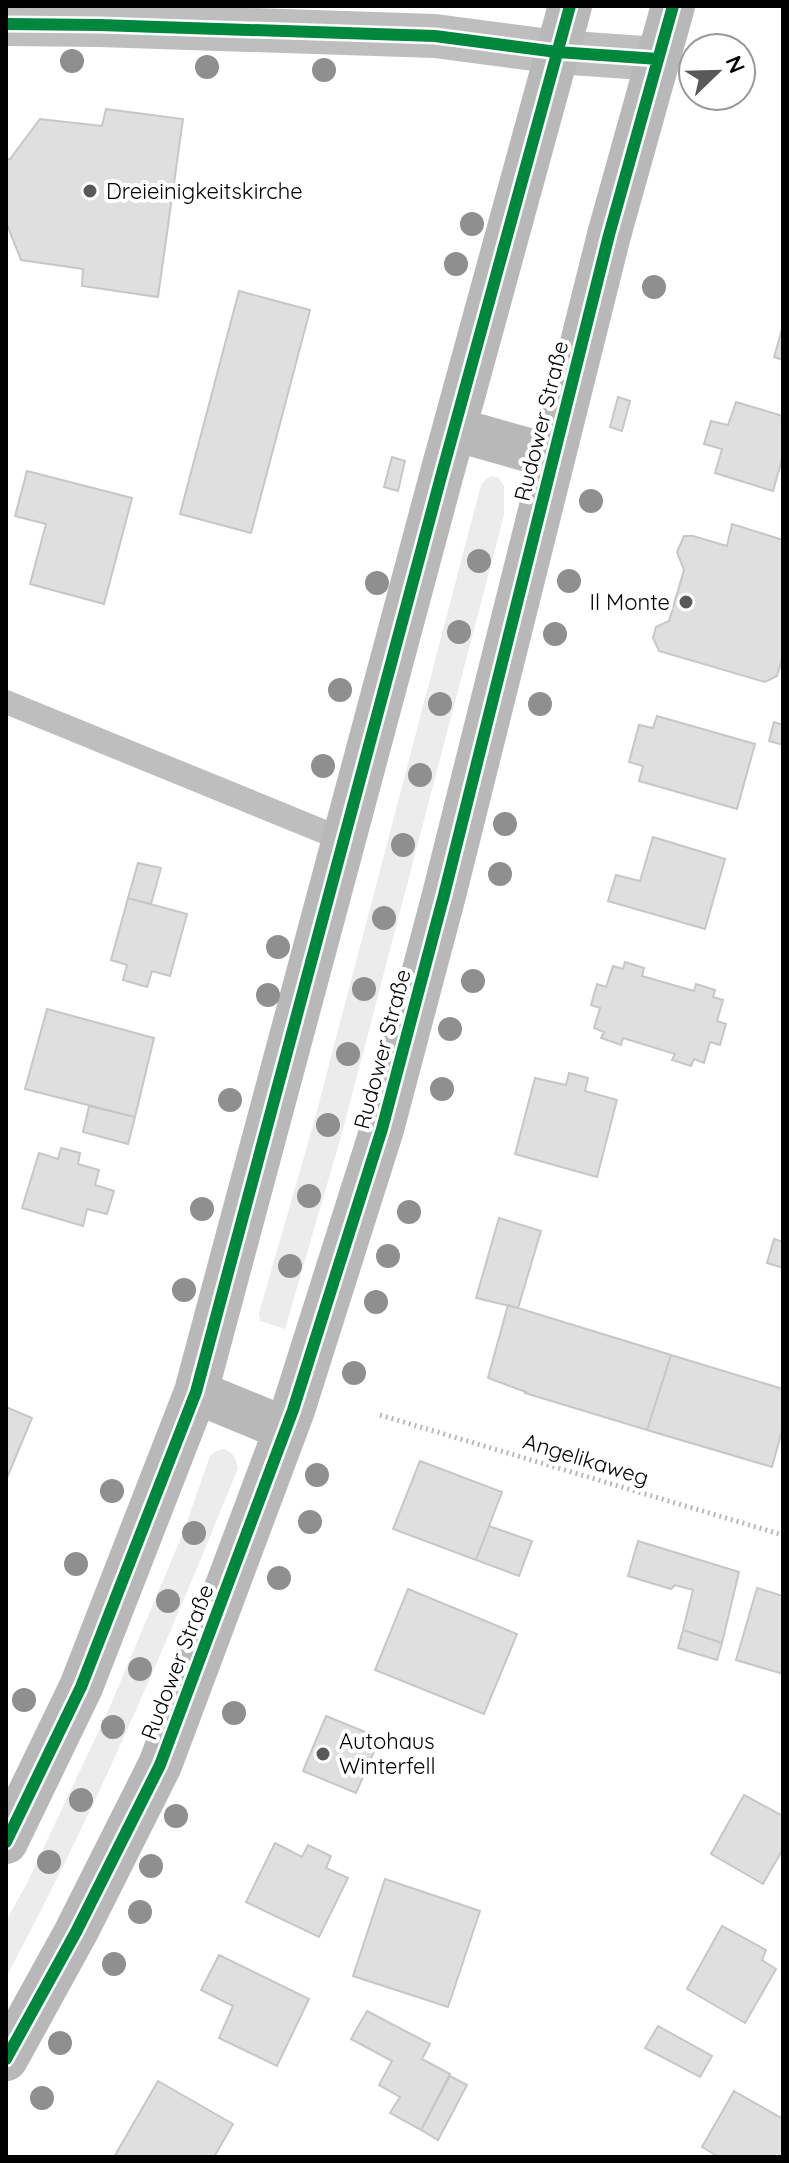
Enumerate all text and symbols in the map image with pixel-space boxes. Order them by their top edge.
north arrow [677,32,757,112]
text: N [719,51,751,77]
place label: Dreieinigkeitskirche [106,177,303,205]
marker: Dreieinigkeitskirche [81,182,99,200]
street label: Rudower Straße [508,338,574,504]
place label: Il Monte [589,588,670,616]
marker: Il Monte [677,593,695,611]
street label: Rudower Straße [347,966,417,1132]
street label: Angelikaweg [520,1427,652,1491]
street label: Rudower Straße [135,1580,219,1744]
place label: Autohaus Winterfell [339,1727,436,1780]
marker: Autohaus Winterfell [314,1745,332,1763]

